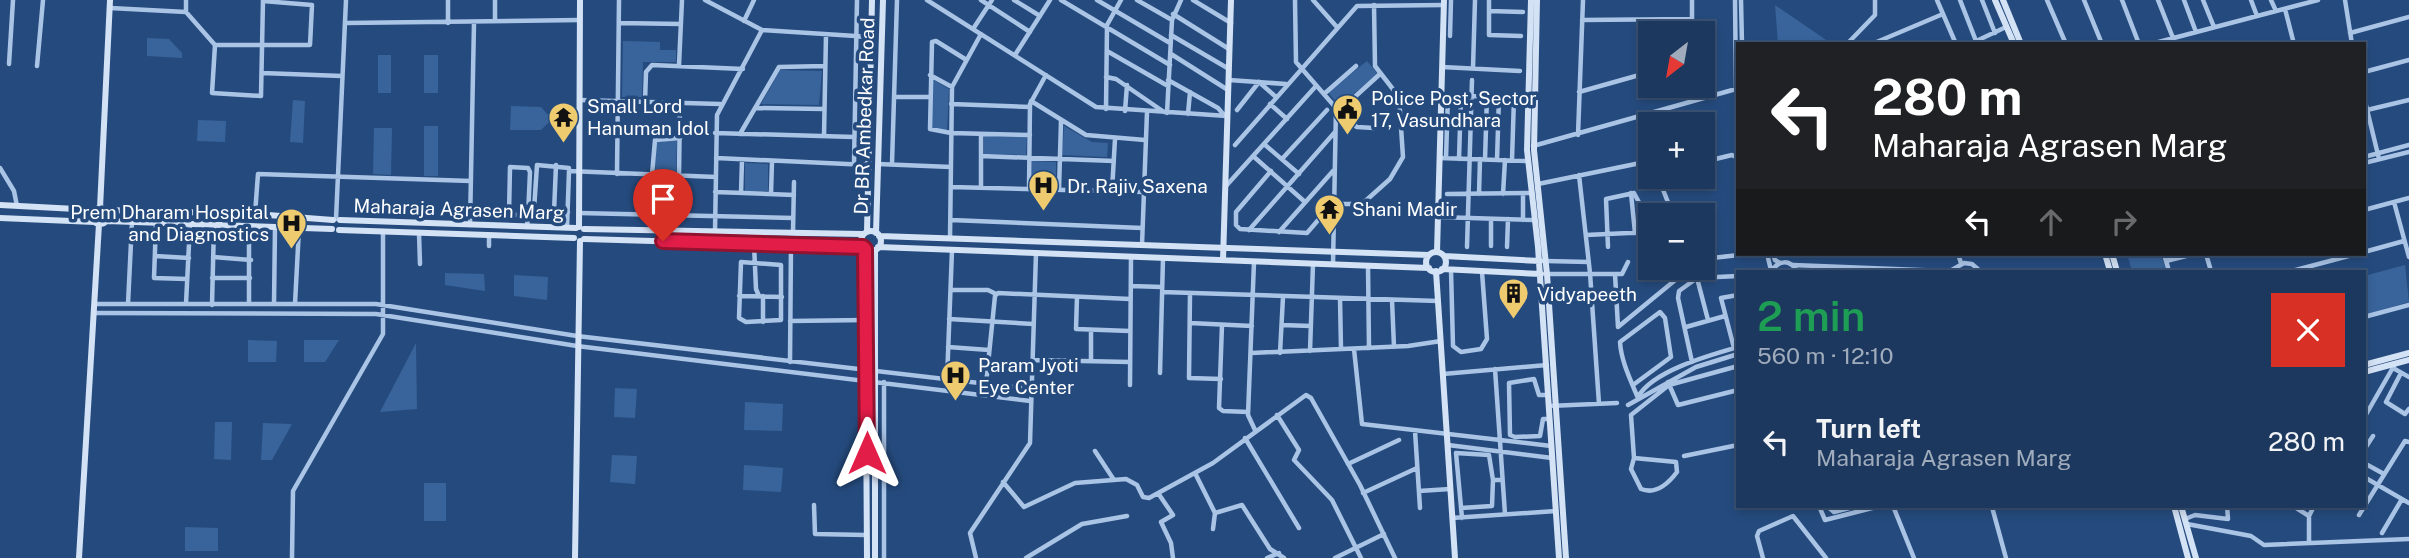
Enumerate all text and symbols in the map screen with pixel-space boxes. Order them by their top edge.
street label: Dr BR Ambedkar Road [850,17,878,215]
north arrow [1638,21,1715,98]
map controls [1638,21,1715,280]
text: 280 m [1872,68,2022,126]
icon: left [1757,70,1848,161]
place label: Police Post, Sector 17, Vasundhara [1371,87,1537,131]
public building icon: Police Post, Sector 17, Vasundhara [1331,92,1365,136]
place label: Small Lord Hanuman Idol [587,95,710,139]
temple icon: Small Lord Hanuman Idol [547,100,581,144]
button: + [1638,112,1715,189]
text: Maharaja Agrasen Marg [1872,127,2228,164]
pin [633,169,693,241]
hospital icon: Dr. Rajiv Saxena [1027,169,1061,213]
place label: Dr. Rajiv Saxena [1067,175,1208,197]
icon: arrive [644,180,682,218]
temple icon: Shani Madir [1312,192,1346,236]
street label: Maharaja Agrasen Marg [353,194,565,224]
place label: Shani Madir [1352,198,1457,220]
place label: Prem Dharam Hospital and Diagnostics [70,201,269,245]
button: − [1638,203,1715,280]
icon: left [1959,203,1997,241]
icon: ahead [2032,203,2070,241]
icon: right [2105,203,2143,241]
hospital icon: Prem Dharam Hospital and Diagnostics [275,206,309,250]
building icon: Vidyapeeth [1497,277,1531,321]
place label: Vidyapeeth [1537,283,1637,305]
text: 2 min [1757,291,1865,340]
button: close [2271,293,2345,367]
text: 560 m · 12:10 [1757,342,1893,369]
place label: Param Jyoti Eye Center [978,354,1079,398]
hospital icon: Param Jyoti Eye Center [938,359,972,403]
text: Turn left [1816,413,1921,444]
position arrow [830,416,904,490]
icon: left [1757,423,1795,461]
text: 280 m [2268,426,2345,457]
text: Maharaja Agrasen Marg [1816,444,2072,471]

